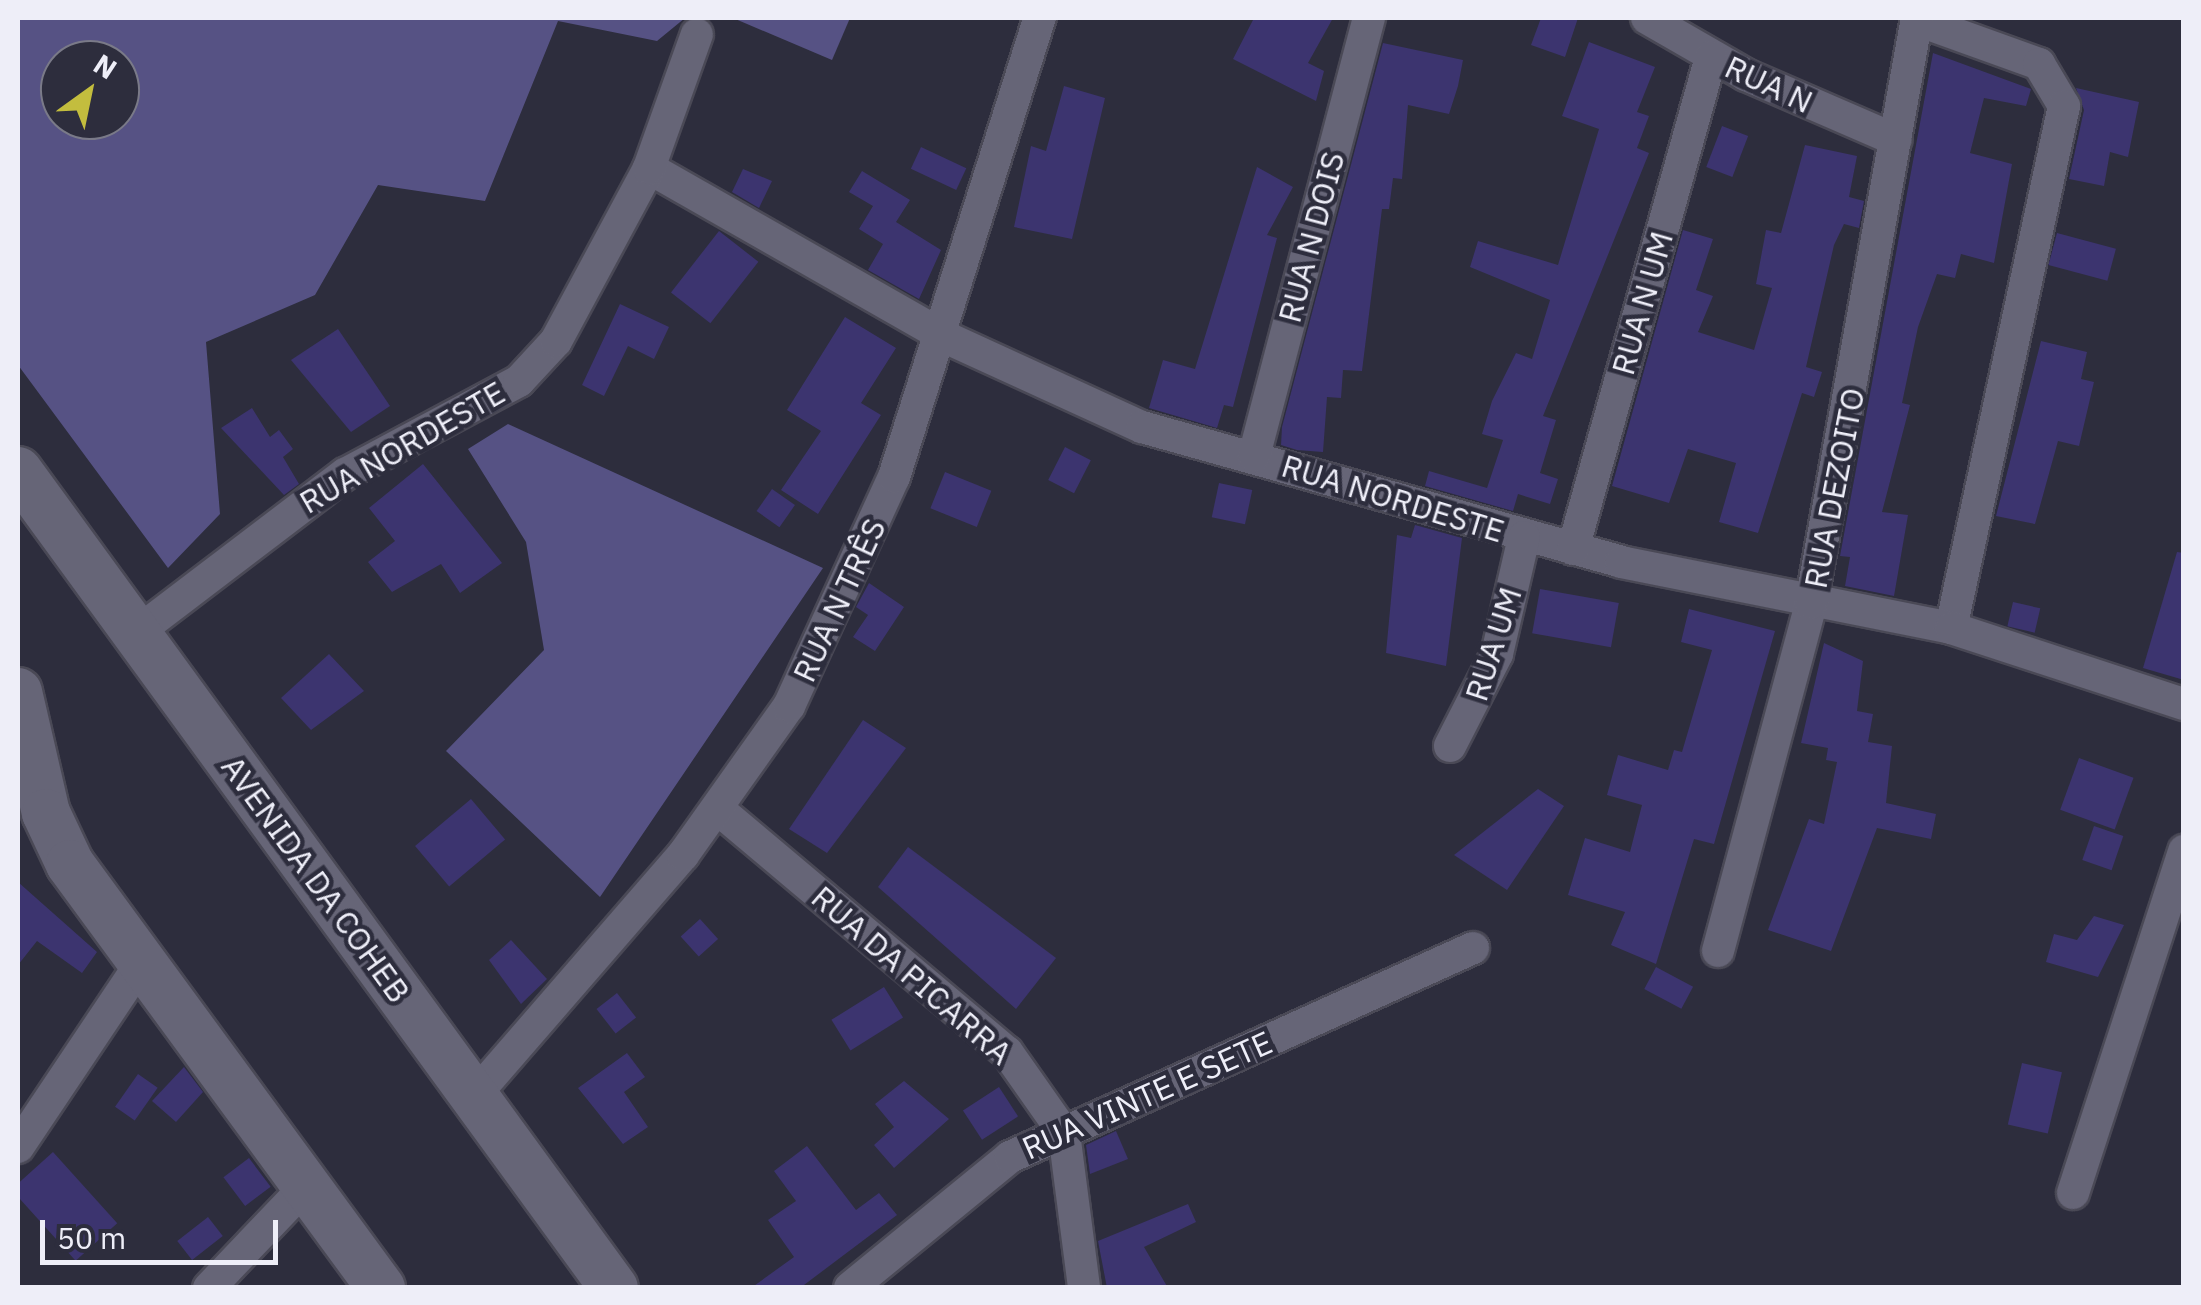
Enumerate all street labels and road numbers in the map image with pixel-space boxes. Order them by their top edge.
street label: RUA N [1719,47,1819,121]
street label: RUA N DOIS [1270,147,1352,327]
street label: RUA N UM [1603,227,1681,379]
street label: RUA NORDESTE [293,373,511,521]
street label: RUA DEZOITO [1796,385,1872,591]
street label: RUA NORDESTE [1277,446,1509,550]
street label: RUA N TRÊS [784,512,894,688]
street label: RUA UM [1457,582,1529,706]
street label: AVENIDA DA COHEB [214,748,418,1010]
street label: RUA DA PICARRA [804,878,1020,1072]
street label: RUA VINTE E SETE [1016,1023,1278,1167]

